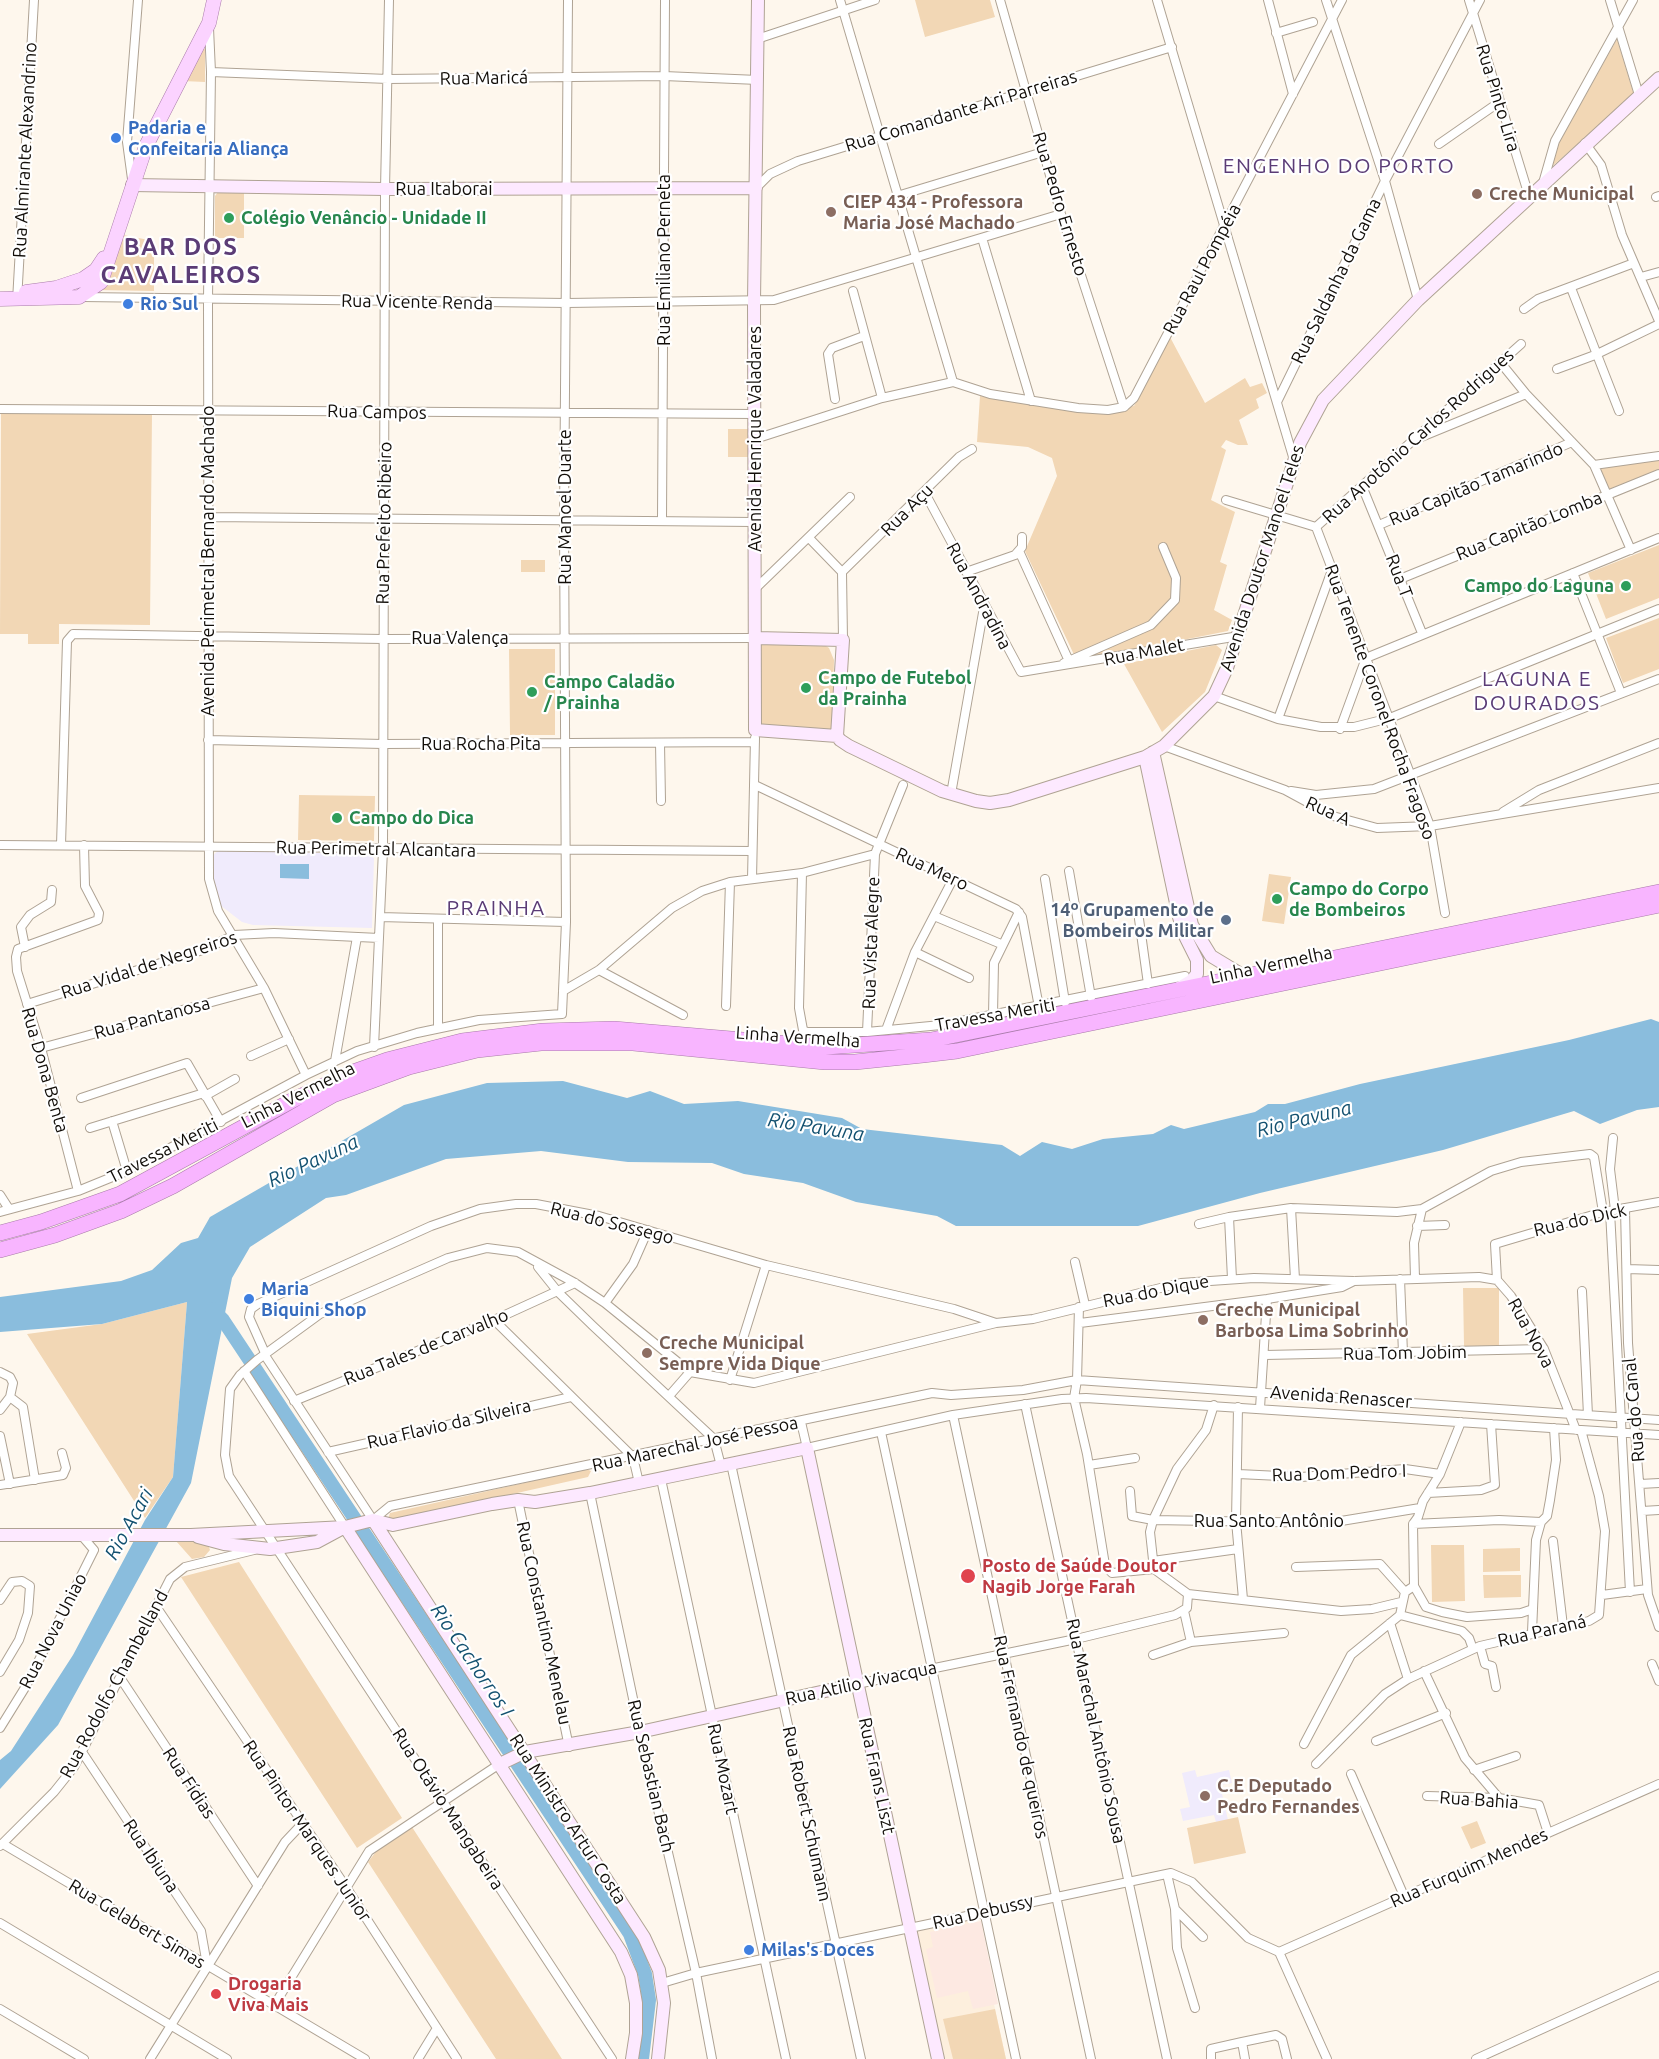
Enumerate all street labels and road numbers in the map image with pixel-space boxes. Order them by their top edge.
street label: Rua Pinto Lira [1471,41,1525,155]
street label: Rua Almirante Alexandrino [9,42,41,258]
street label: Rua Comandante Ari Parreiras [842,65,1080,157]
street label: Rua Maricá [440,66,528,90]
street label: Rua Pedro Ernesto [1028,129,1092,279]
street label: Rua Emiliano Perneta [653,174,675,346]
street label: Rua Itaborai [395,178,493,200]
street label: Rua Saldanha da Gama [1286,195,1386,367]
street label: Rua Raul Pompéia [1158,200,1246,338]
street label: Rua Vicente Renda [341,290,493,314]
street label: Avenida Henrique Valadares [744,326,766,552]
street label: Rua Anotônio Carlos Rodrigues [1318,344,1518,528]
street label: Rua Campos [327,400,427,424]
street label: Avenida Perimetral Bernardo Machado [197,405,219,717]
street label: Rua Manoel Duarte [554,429,576,585]
street label: Rua Capitão Tamarindo [1386,438,1566,530]
street label: Rua Prefeito Ribeiro [372,441,396,605]
street label: Avenida Doutor Manoel Teles [1215,442,1309,674]
street label: Rua Açu [876,479,938,541]
street label: Rua Capitão Lomba [1453,487,1605,565]
street label: Rua Andradina [942,539,1016,653]
street label: Rua T [1381,551,1417,601]
street label: Rua Tenente Coronel Rocha Fragoso [1320,561,1440,843]
street label: Rua Valença [411,627,509,649]
street label: Rua Malet [1102,634,1186,670]
street label: Rua Rocha Pita [421,733,541,755]
street label: Rua A [1302,792,1354,830]
street label: Rua Perimetral Alcantara [276,836,476,862]
street label: Rua Mero [892,843,972,895]
street label: Rua Vista Alegre [858,876,884,1010]
street label: Rua Vidal de Negreiros [58,926,240,1004]
street label: Linha Vermelha [1208,941,1334,989]
street label: Rua Pantanosa [92,992,212,1044]
street label: Travessa Meriti [933,994,1057,1036]
street label: Rua Dona Benta [17,1005,73,1135]
street label: Linha Vermelha [735,1022,861,1052]
street label: Linha Vermelha [238,1057,358,1133]
street label: Travessa Meriti [104,1114,222,1188]
street label: Rua do Sossego [548,1197,676,1249]
street label: Rua do Dick [1531,1199,1629,1241]
street label: Rua do Dique [1101,1270,1211,1312]
street label: Rua Nova [1503,1294,1559,1372]
street label: Rua Tales de Carvalho [341,1304,511,1390]
street label: Rua Tom Jobim [1343,1341,1467,1365]
street label: Rua do Canal [1619,1357,1649,1463]
street label: Avenida Renascer [1269,1381,1413,1413]
street label: Rua Flavio da Silveira [365,1395,533,1453]
street label: Rua Marechal José Pessoa [590,1412,800,1476]
street label: Rua Dom Pedro I [1271,1460,1407,1486]
street label: Rua Santo Antônio [1194,1510,1344,1532]
street label: Rua Constantino Menelau [512,1519,576,1727]
street label: Rua Nova Uniao [15,1569,91,1693]
street label: Rua Rodolfo Chambelland [55,1586,173,1782]
street label: Rua Paraná [1496,1610,1588,1652]
street label: Rua Marechal Antônio Sousa [1062,1617,1130,1845]
street label: Rua Frernando de queiros [989,1633,1053,1841]
street label: Rua Atilio Vivacqua [783,1656,939,1710]
street label: Rua Sebastian Bach [623,1697,679,1855]
street label: Rua Frans Liszt [854,1716,900,1836]
street label: Rua Mozart [703,1722,743,1816]
street label: Rua Otávio Mangabeira [388,1724,508,1894]
street label: Rua Robert Schumann [778,1724,836,1904]
street label: Rua Ministro Artur Costa [505,1730,631,1908]
street label: Rua Pintor Marques Junior [238,1736,376,1926]
street label: Rua Fídias [158,1743,220,1823]
street label: Rua Bahia [1439,1786,1519,1814]
street label: Rua Ibiuna [119,1815,183,1897]
street label: Rua Furquim Mendes [1387,1824,1551,1912]
street label: Rua Gelabert Simas [65,1875,209,1973]
street label: Rua Debussy [931,1890,1035,1934]

